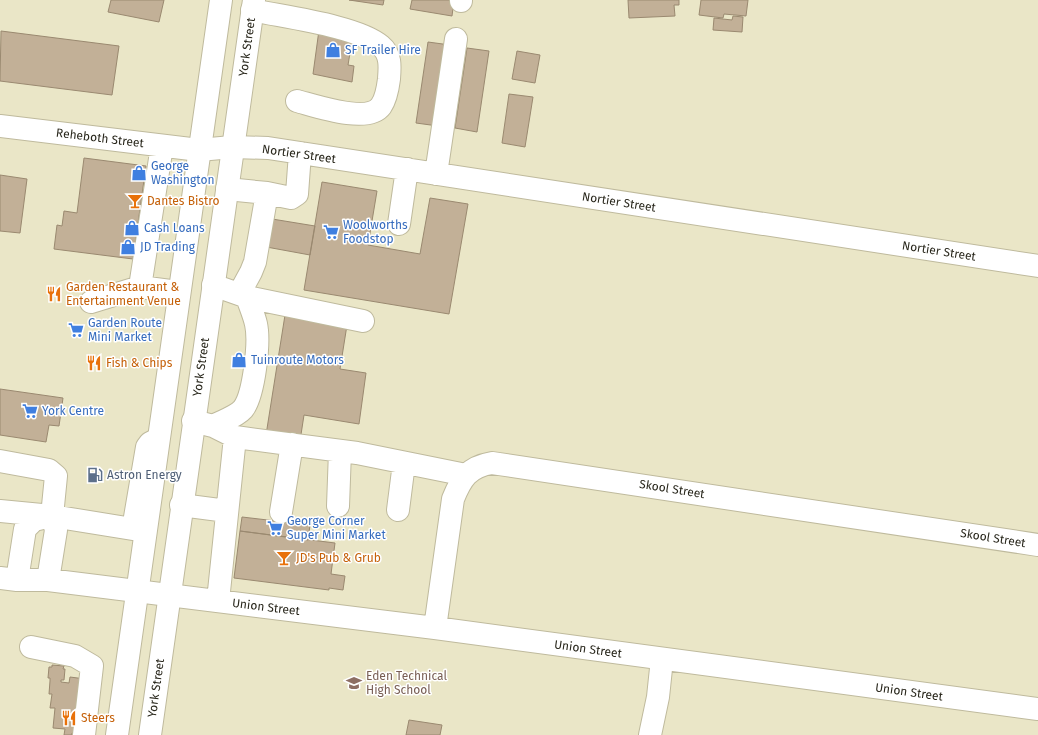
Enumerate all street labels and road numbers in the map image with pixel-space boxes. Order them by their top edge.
street label: York Street [236,16,258,77]
street label: Reheboth Street [55,126,145,150]
street label: Nortier Street [261,142,337,166]
street label: Nortier Street [581,189,658,215]
street label: Nortier Street [901,238,978,264]
street label: York Street [190,336,212,397]
street label: Skool Street [638,477,706,501]
street label: Skool Street [959,526,1027,550]
street label: Union Street [231,596,301,618]
street label: Union Street [553,637,623,661]
street label: York Street [145,657,167,718]
street label: Union Street [874,680,944,704]

